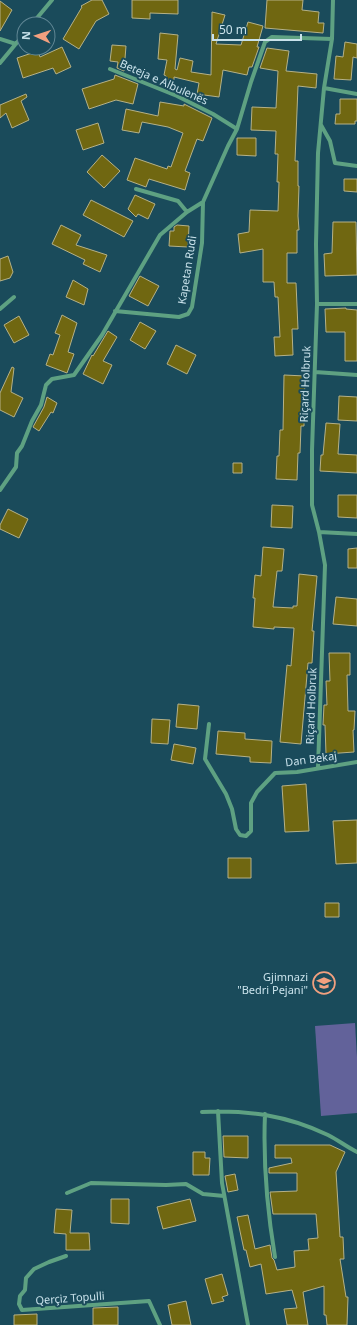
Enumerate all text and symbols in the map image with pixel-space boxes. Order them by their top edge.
north arrow [16,16,56,56]
scale bar [213,16,301,42]
text: 50 m [219,21,247,38]
text: N [18,31,33,40]
street label: Beteja e Albulenës [118,55,211,108]
street label: Kapetan Rudi [174,235,199,305]
street label: Riçard Holbruk [296,345,313,423]
street label: Riçard Holbruk [302,667,319,745]
street label: Dan Bekaj [284,747,338,770]
place label: Gjimnazi "Bedri Pejani" [237,969,308,997]
school or university icon: Gjimnazi "Bedri Pejani" [311,970,337,996]
street label: Qerçiz Topulli [35,1288,105,1307]

